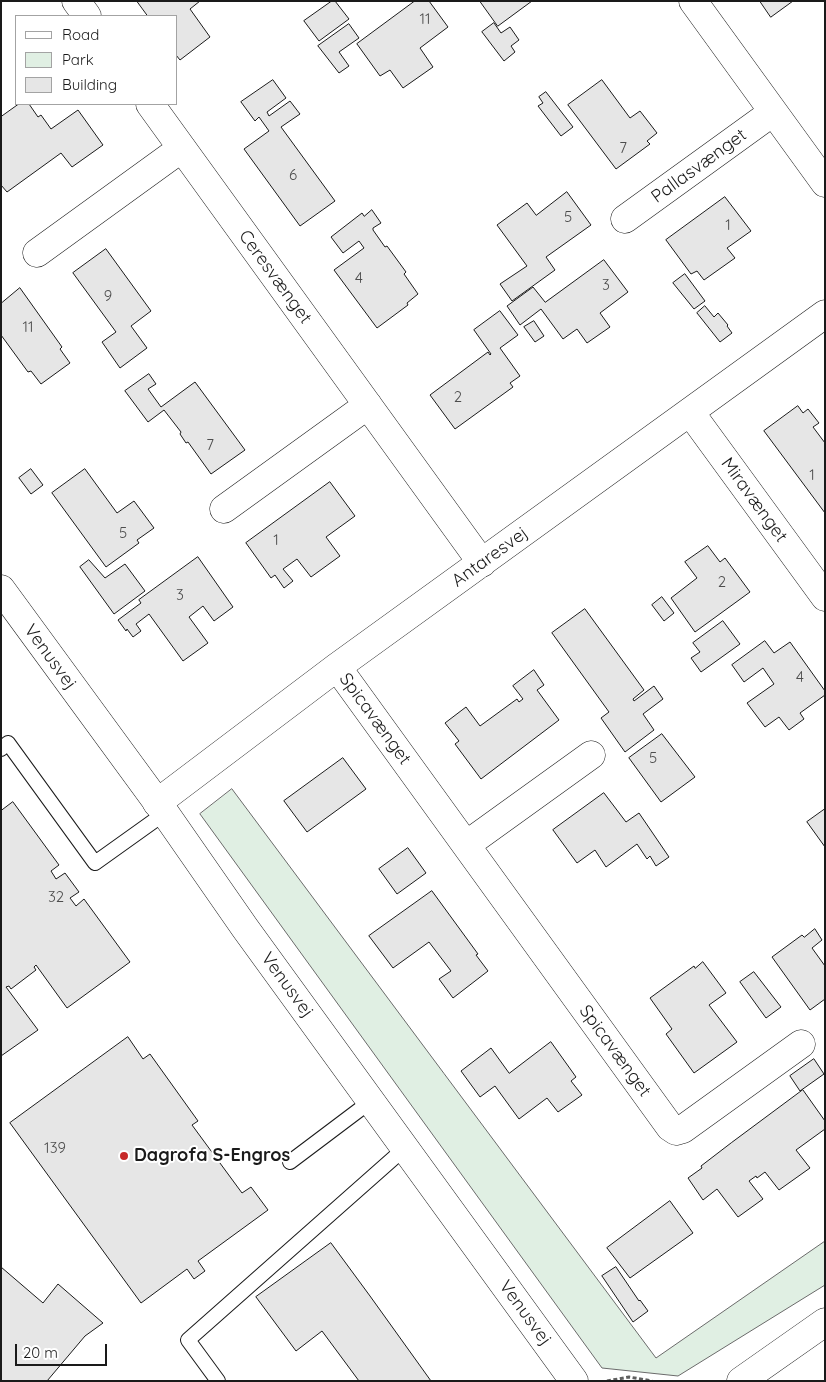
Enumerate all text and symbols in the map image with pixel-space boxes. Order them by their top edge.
house number: 11 [419,10,431,28]
legend [15,15,178,105]
text: Road [62,25,99,44]
text: Park [62,50,94,69]
text: Building [62,75,117,94]
street label: Pallasvænget [647,124,751,208]
house number: 7 [619,139,627,157]
house number: 6 [289,166,297,184]
house number: 5 [564,208,572,226]
house number: 1 [725,216,731,234]
street label: Ceresvænget [234,226,316,328]
house number: 4 [355,269,363,287]
house number: 3 [602,276,610,294]
house number: 9 [104,287,112,305]
house number: 11 [22,318,34,336]
house number: 2 [454,388,462,406]
house number: 7 [206,436,214,454]
street label: Miravænget [716,453,792,547]
house number: 1 [809,466,815,484]
street label: Antaresvej [448,522,532,592]
house number: 5 [119,524,127,542]
house number: 1 [273,531,279,549]
house number: 2 [718,573,726,591]
house number: 3 [176,586,184,604]
street label: Venusvej [19,620,81,694]
house number: 4 [796,668,804,686]
street label: Spicavænget [334,669,416,769]
house number: 5 [649,749,657,767]
house number: 32 [48,888,64,906]
street label: Venusvej [256,948,318,1022]
street label: Spicavænget [574,1001,656,1101]
house number: 139 [44,1139,66,1157]
place label: Dagrofa S-Engros [134,1145,290,1167]
marker: Dagrofa S-Engros [118,1150,130,1162]
street label: Venusvej [494,1276,556,1350]
scale bar [18,1334,110,1366]
text: 20 m [23,1343,58,1362]

